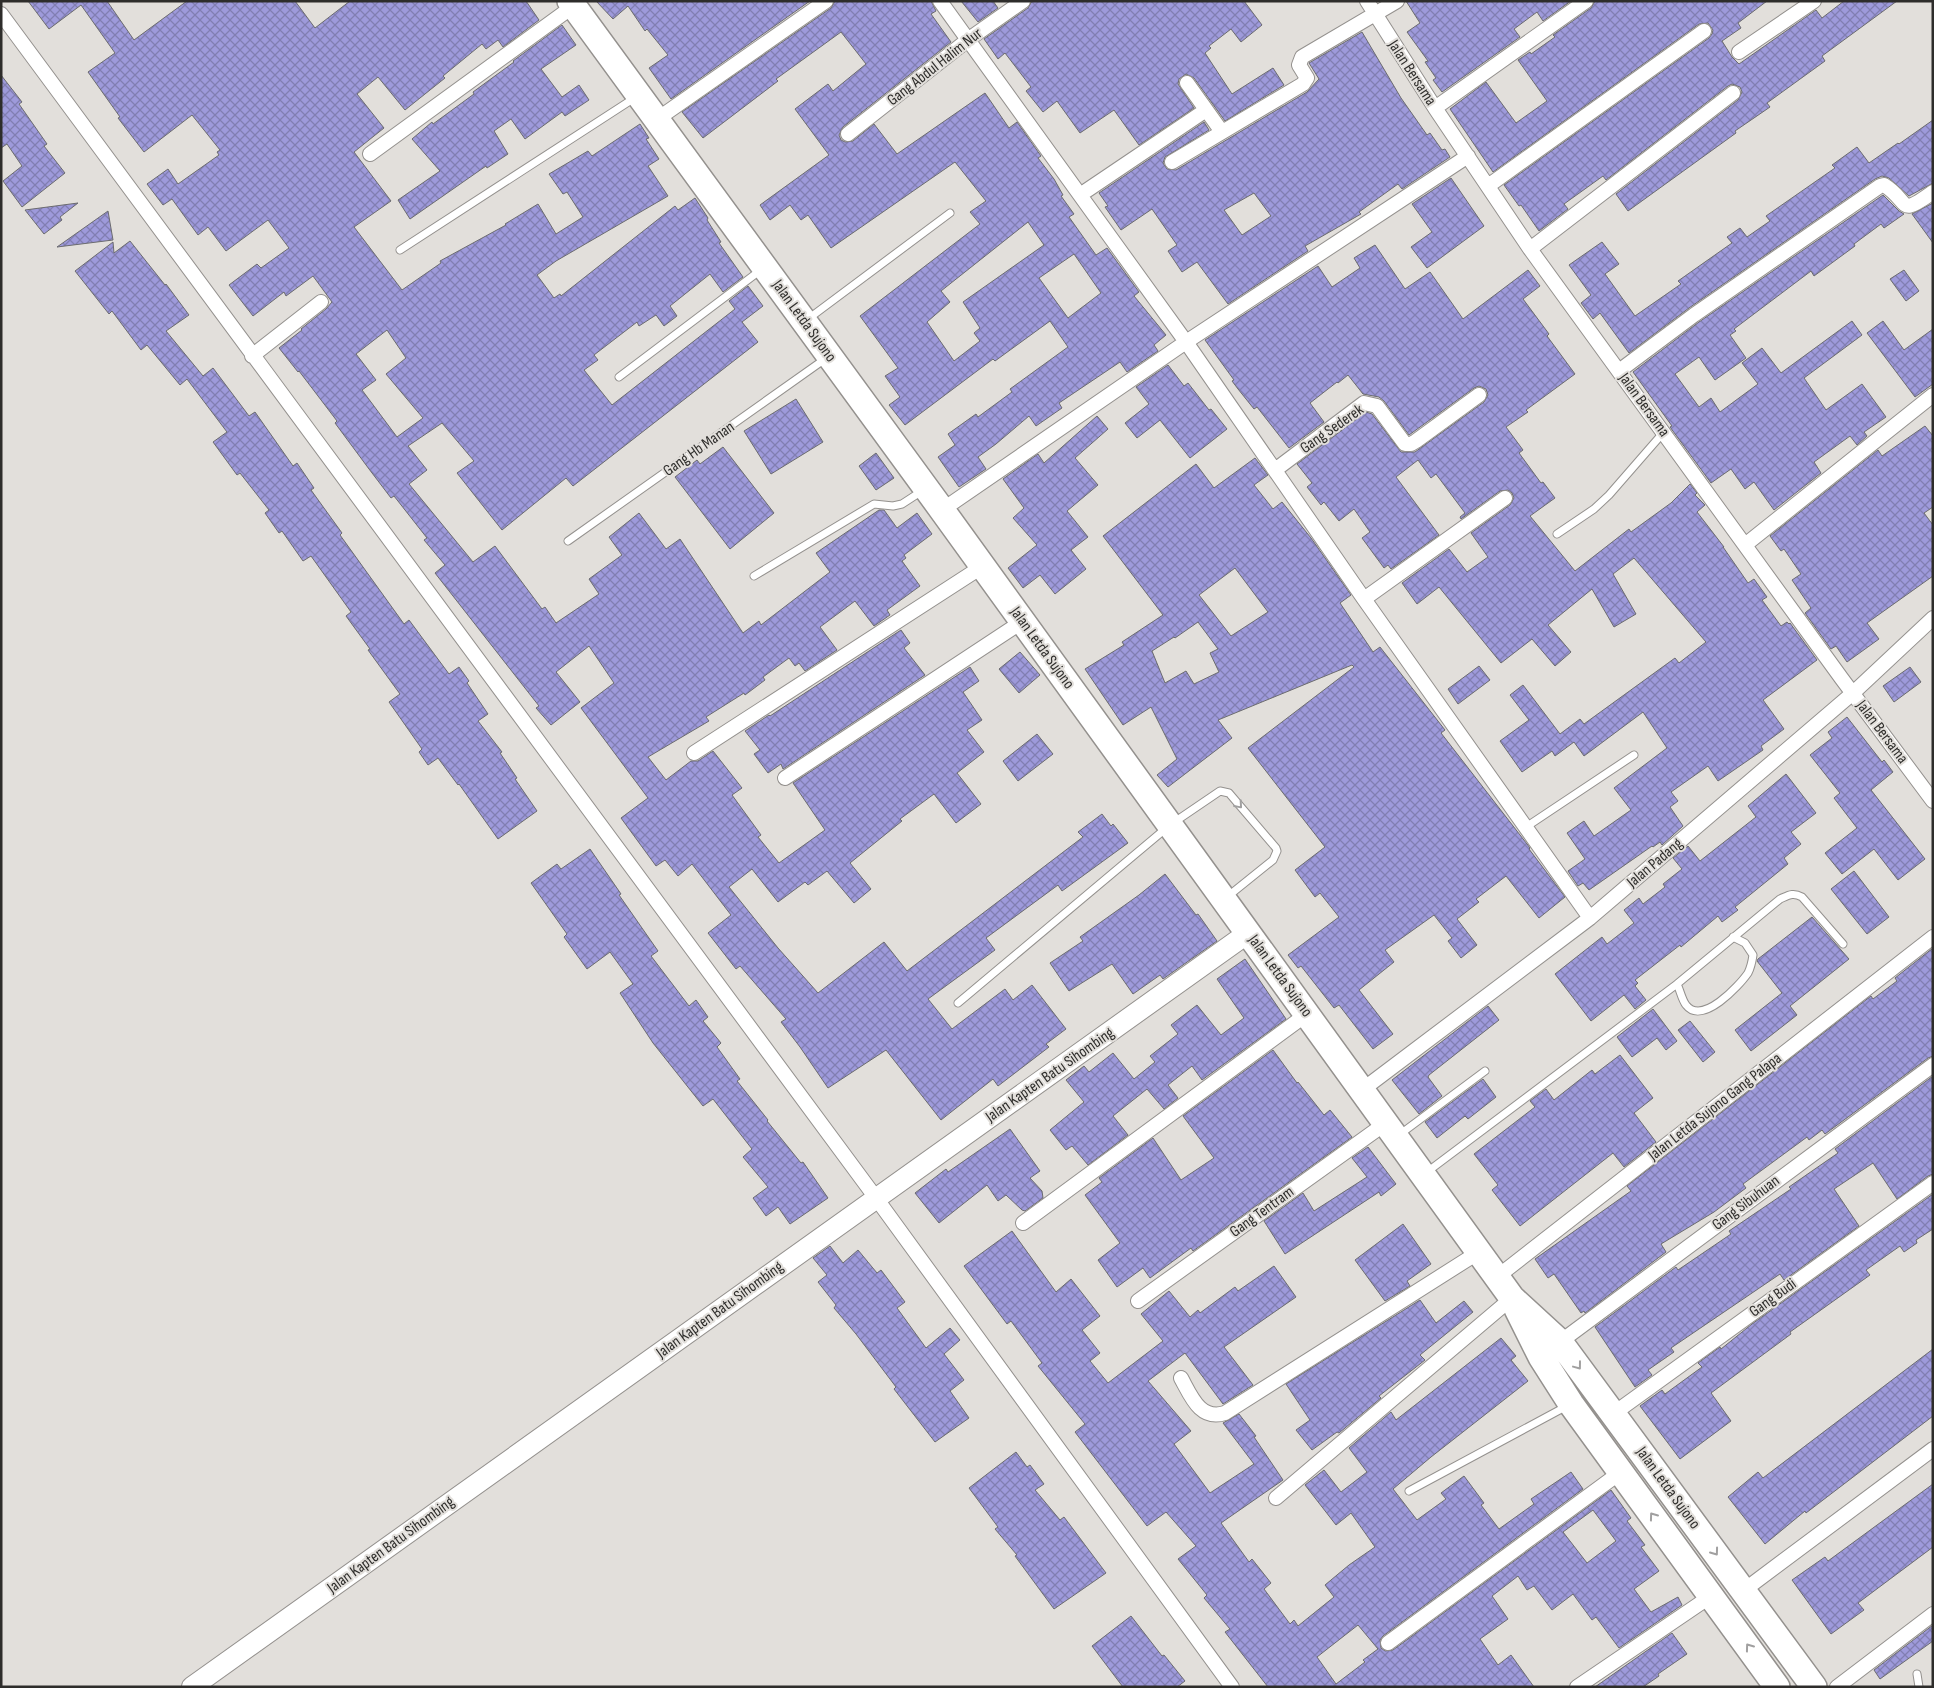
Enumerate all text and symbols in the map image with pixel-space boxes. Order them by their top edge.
street label: Gang Abdul Halim Nur [884,24,987,110]
street label: Jalan Bersama [1383,36,1440,109]
street label: Jalan Letda Sujono [767,275,840,366]
street label: Jalan Bersama [1614,369,1673,441]
street label: Gang Sederek [1297,400,1367,458]
street label: Gang Hb Manan [660,418,738,480]
street label: Jalan Letda Sujono [1005,602,1078,693]
street label: Jalan Bersama [1851,696,1912,767]
one-way arrow [1233,799,1242,808]
street label: Jalan Padang [1623,834,1687,892]
street label: Jalan Letda Sujono [1243,930,1316,1021]
street label: Jalan Kapten Batu Sihombing [981,1024,1118,1127]
street label: Jalan Letda Sujono Gang Palapa [1644,1049,1785,1166]
street label: Gang Sibuhuan [1709,1171,1783,1235]
street label: Gang Tentram [1226,1182,1298,1242]
street label: Jalan Kapten Batu Sihombing [652,1258,787,1363]
street label: Gang Budi [1746,1275,1800,1321]
one-way arrow [1572,1360,1581,1370]
street label: Jalan Letda Sujono [1631,1442,1704,1533]
street label: Jalan Kapten Batu Sihombing [323,1493,458,1598]
one-way arrow [1650,1512,1659,1522]
one-way arrow [1709,1546,1717,1555]
one-way arrow [1746,1644,1754,1653]

